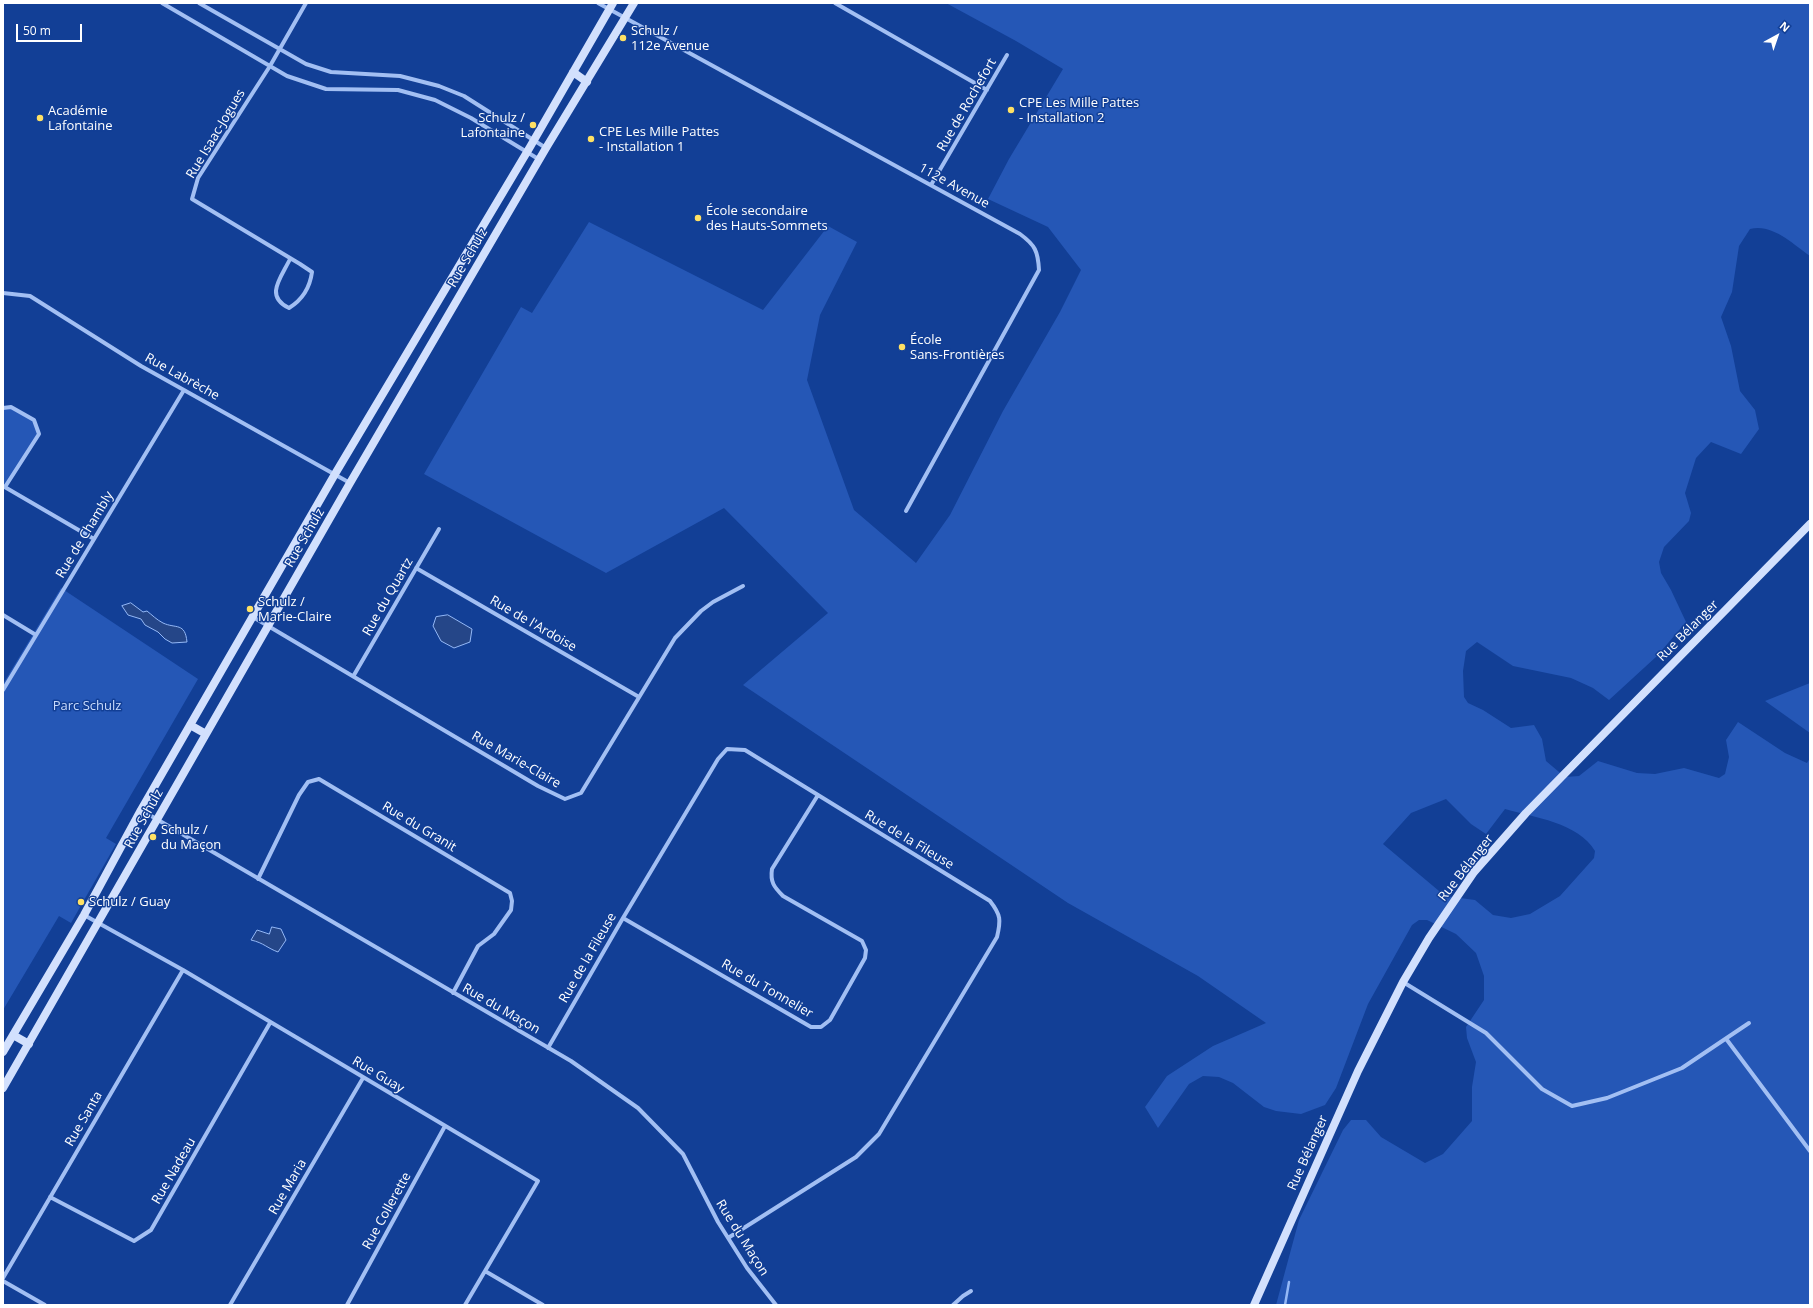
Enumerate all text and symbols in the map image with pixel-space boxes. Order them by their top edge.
scale bar [18,16,84,42]
north arrow [1757,16,1797,56]
text: N [1777,18,1793,35]
text: 50 m [23,22,51,39]
place label: Schulz / 112e Avenue [631,23,709,54]
marker: Schulz / 112e Avenue [618,33,628,43]
street label: Rue de Rochefort [934,56,1000,154]
street label: Rue Isaac-Jogues [183,87,249,181]
place label: CPE Les Mille Pattes - Installation 2 [1019,95,1139,126]
place label: Académie Lafontaine [48,103,113,134]
marker: CPE Les Mille Pattes - Installation 2 [1006,105,1016,115]
place label: Schulz / Lafontaine [460,110,525,141]
marker: Académie Lafontaine [35,113,45,123]
marker: Schulz / Lafontaine [528,120,538,130]
place label: CPE Les Mille Pattes - Installation 1 [599,124,719,155]
marker: CPE Les Mille Pattes - Installation 1 [586,134,596,144]
street label: 112e Avenue [916,160,992,212]
place label: École secondaire des Hauts-Sommets [706,203,828,234]
marker: École secondaire des Hauts-Sommets [693,213,703,223]
street label: Rue Schulz [445,226,491,290]
place label: École Sans-Frontières [910,332,1005,363]
marker: École Sans-Frontières [897,342,907,352]
street label: Rue Labrèche [142,350,222,404]
street label: Rue de Chambly [53,489,117,581]
street label: Rue Schulz [282,506,328,570]
street label: Rue du Quartz [359,555,417,639]
street label: Rue de l'Ardoise [487,593,579,655]
place label: Schulz / Marie-Claire [258,594,332,625]
street label: Rue Bélanger [1654,597,1722,665]
marker: Schulz / Marie-Claire [245,604,255,614]
park label: Parc Schulz [53,698,121,714]
street label: Rue Marie-Claire [469,728,563,792]
street label: Rue Schulz [121,787,167,851]
street label: Rue du Granit [379,799,459,855]
street label: Rue de la Fileuse [862,807,956,873]
place label: Schulz / du Maçon [161,822,221,853]
street label: Rue Bélanger [1435,831,1497,905]
marker: Schulz / du Maçon [148,832,158,842]
place label: Schulz / Guay [89,894,170,910]
marker: Schulz / Guay [76,897,86,907]
street label: Rue de la Fileuse [556,910,620,1006]
street label: Rue du Tonnelier [718,956,816,1022]
street label: Rue du Maçon [459,981,543,1037]
street label: Rue Guay [349,1053,407,1097]
street label: Rue Santa [62,1089,106,1149]
street label: Rue Bélanger [1284,1113,1332,1193]
street label: Rue Nadeau [149,1135,199,1207]
street label: Rue Maria [266,1157,310,1217]
street label: Rue Collerette [359,1170,415,1252]
street label: Rue du Maçon [712,1197,772,1279]

